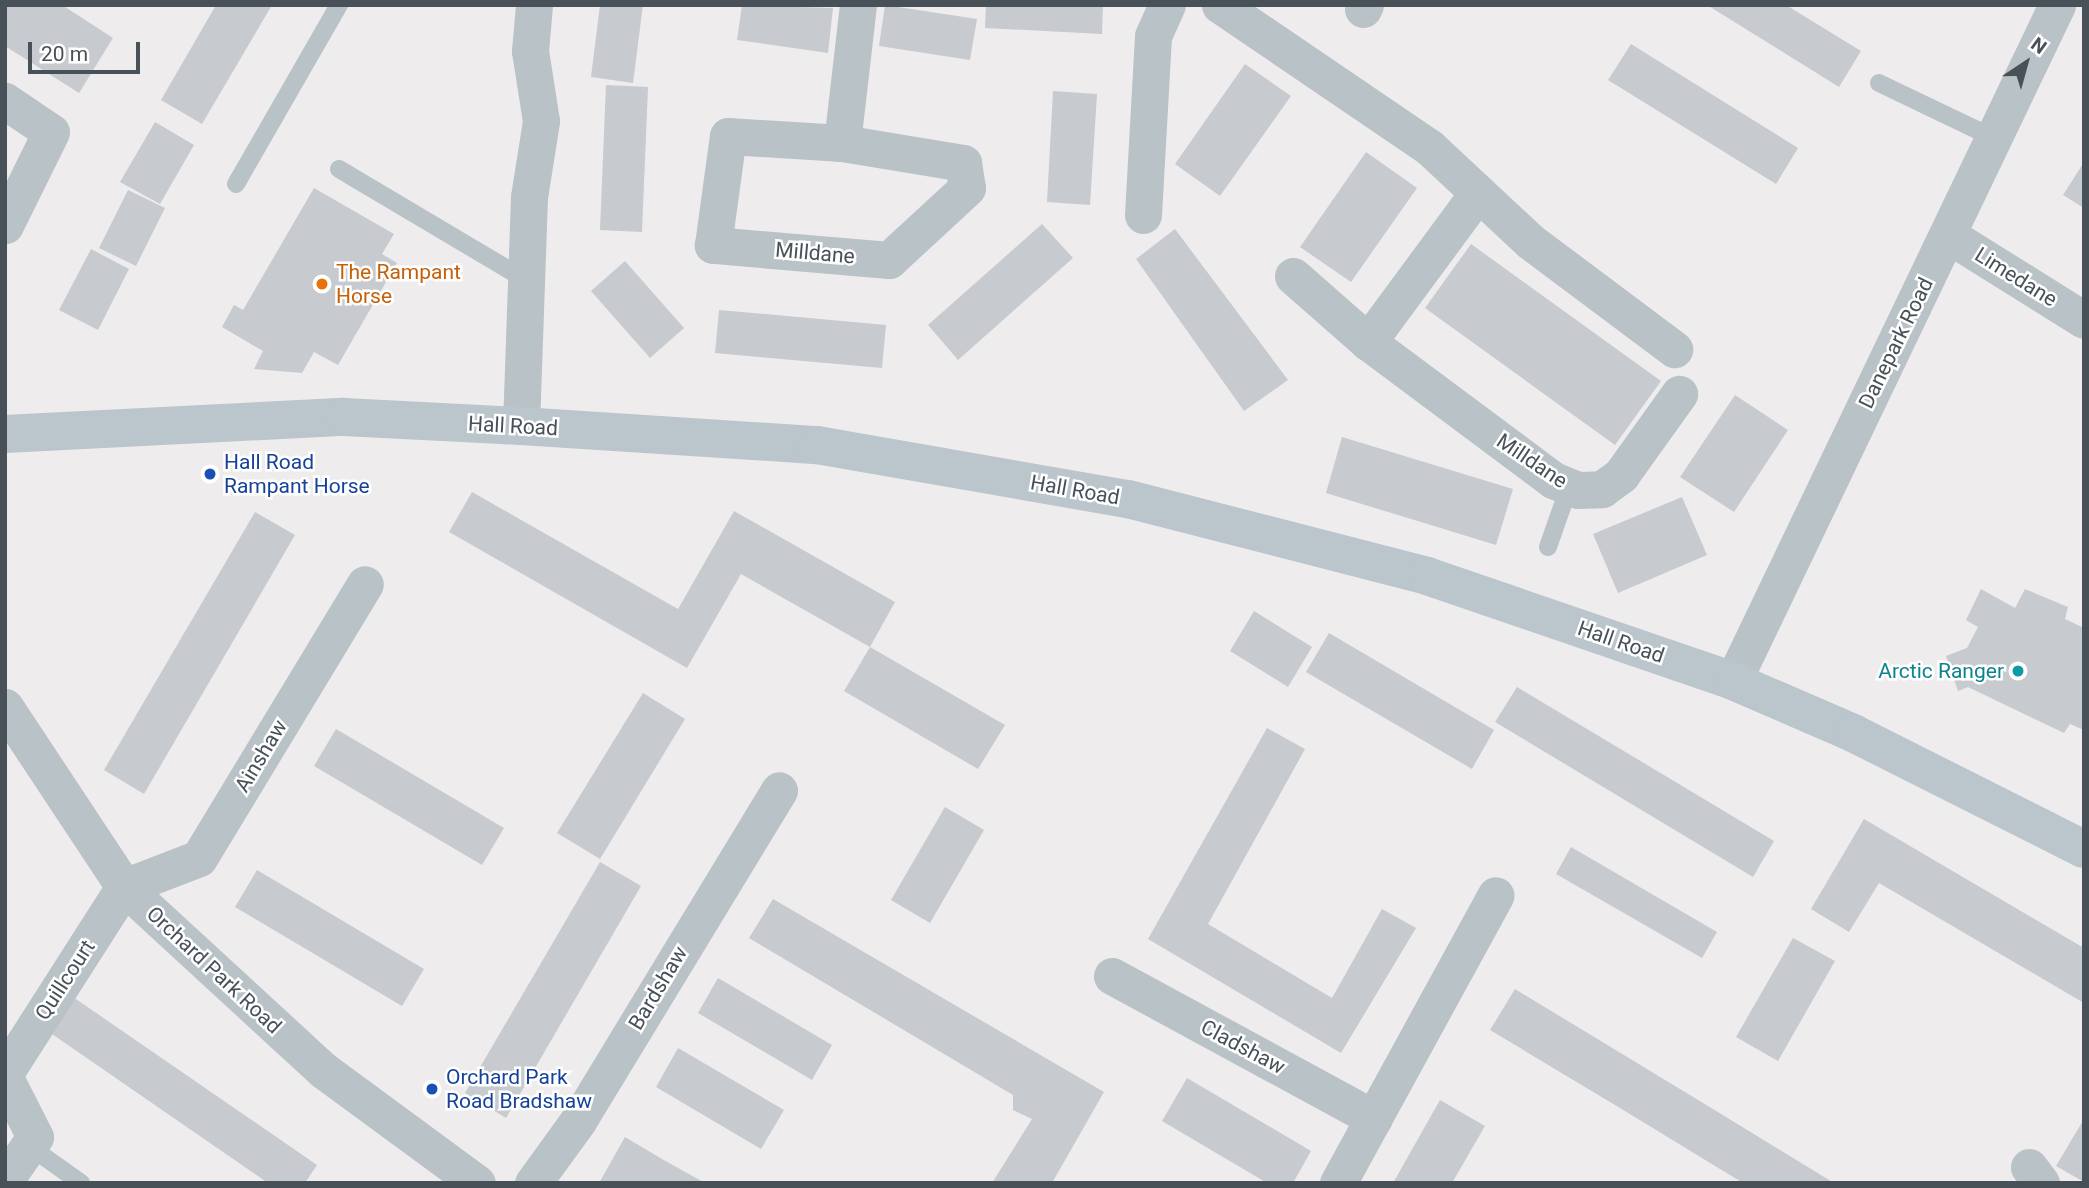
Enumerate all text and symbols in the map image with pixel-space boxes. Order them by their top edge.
scale bar [32,28,144,72]
north arrow [1991,28,2061,98]
text: N [2026,32,2051,59]
text: 20 m [41,42,88,66]
street label: Milldane [774,237,856,269]
street label: Limedane [1970,242,2062,312]
place label: The Rampant Horse [336,259,461,309]
street label: Danepark Road [1853,274,1939,412]
marker: The Rampant Horse [314,276,330,292]
street label: Hall Road [467,411,559,441]
street label: Milldane [1492,428,1572,494]
place label: Hall Road Rampant Horse [224,449,370,499]
marker: Hall Road Rampant Horse [202,466,218,482]
street label: Hall Road [1028,470,1122,510]
street label: Hall Road [1574,615,1668,669]
place label: Arctic Ranger [1878,658,2004,684]
marker: Arctic Ranger [2010,663,2026,679]
street label: Ainshaw [230,715,292,797]
street label: Orchard Park Road [141,901,287,1039]
street label: Quillcourt [30,935,100,1025]
street label: Bardshaw [623,942,693,1034]
street label: Cladshaw [1197,1014,1289,1080]
place label: Orchard Park Road Bradshaw [446,1064,592,1114]
marker: Orchard Park Road Bradshaw [424,1081,440,1097]

